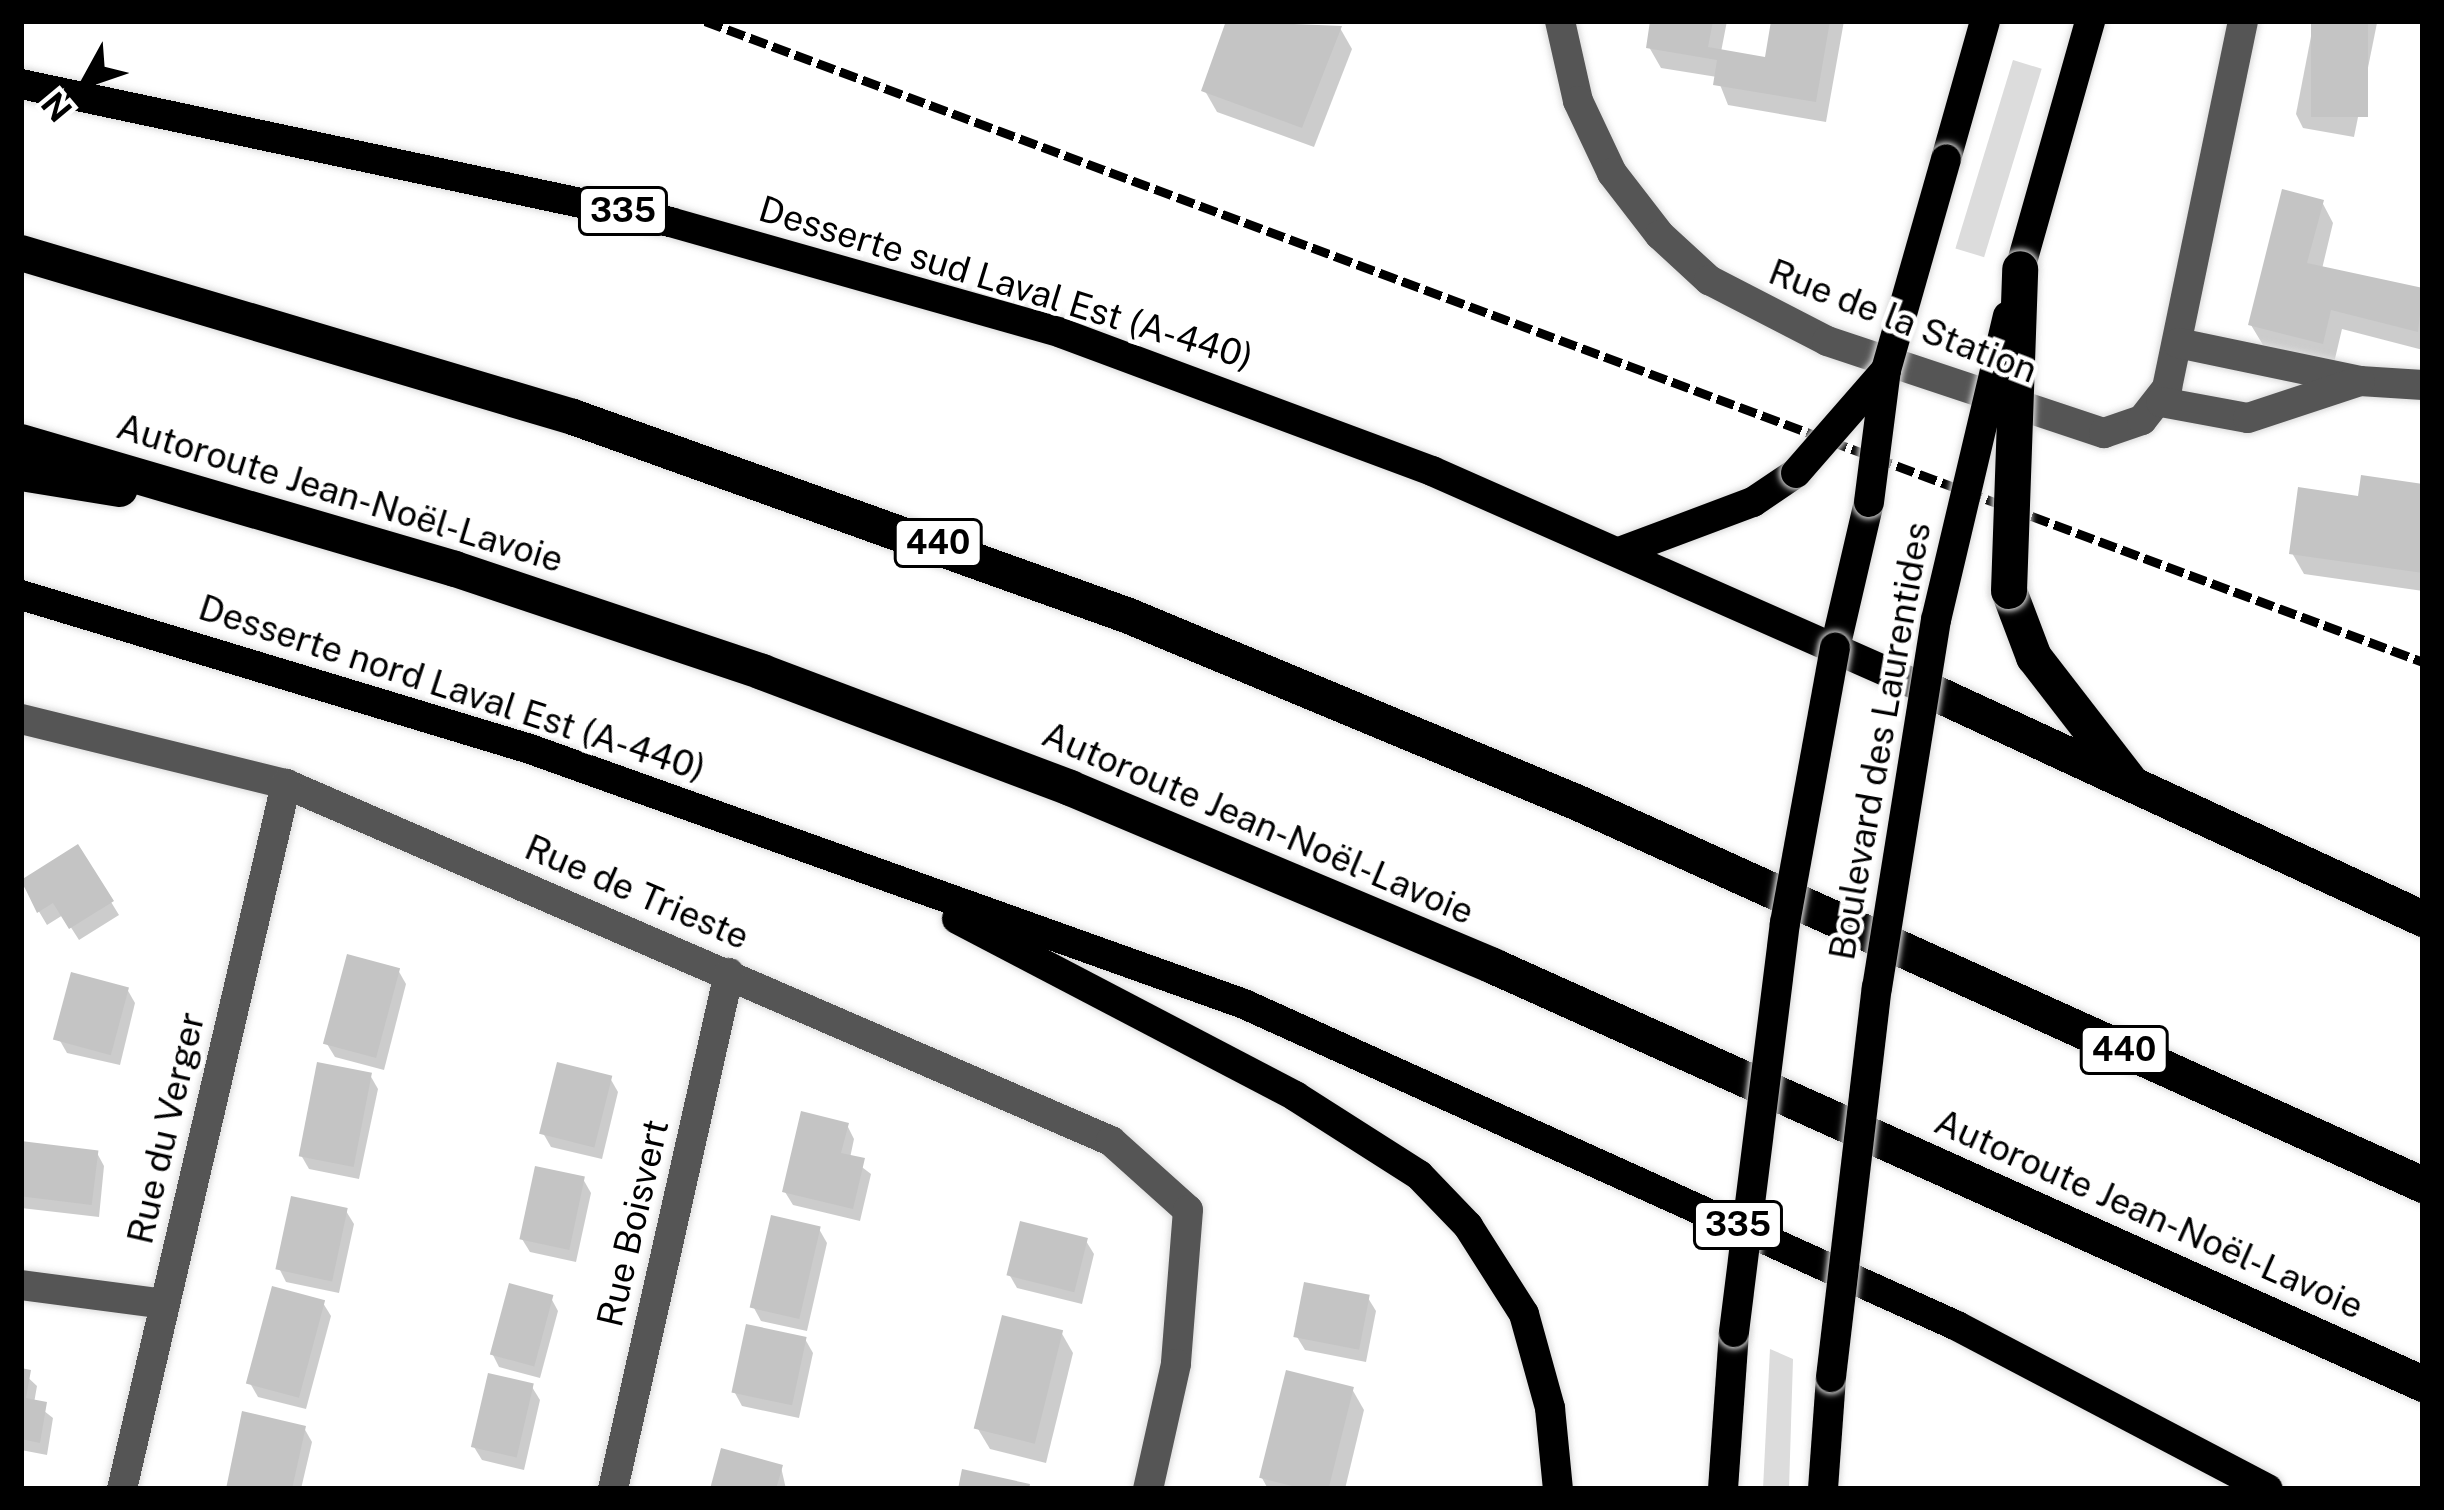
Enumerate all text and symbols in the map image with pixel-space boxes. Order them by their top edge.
north arrow [24,24,144,144]
text: N [34,85,79,129]
road number: 335 [575,184,671,238]
street label: Desserte sud Laval Est (A-440) [754,187,1258,379]
street label: Rue de la Station [1762,250,2044,392]
street label: Autoroute Jean-Noël-Lavoie [112,404,568,582]
road number: 440 [893,516,983,570]
street label: Boulevard des Laurentides [1820,518,1940,964]
street label: Desserte nord Laval Est (A-440) [193,586,711,790]
street label: Autoroute Jean-Noël-Lavoie [1036,712,1480,934]
street label: Rue de Trieste [518,825,756,959]
street label: Rue du Verger [118,1007,214,1249]
road number: 440 [2079,1023,2169,1077]
street label: Autoroute Jean-Noël-Lavoie [1928,1100,2370,1328]
street label: Rue Boisvert [588,1115,678,1331]
road number: 335 [1690,1198,1786,1252]

